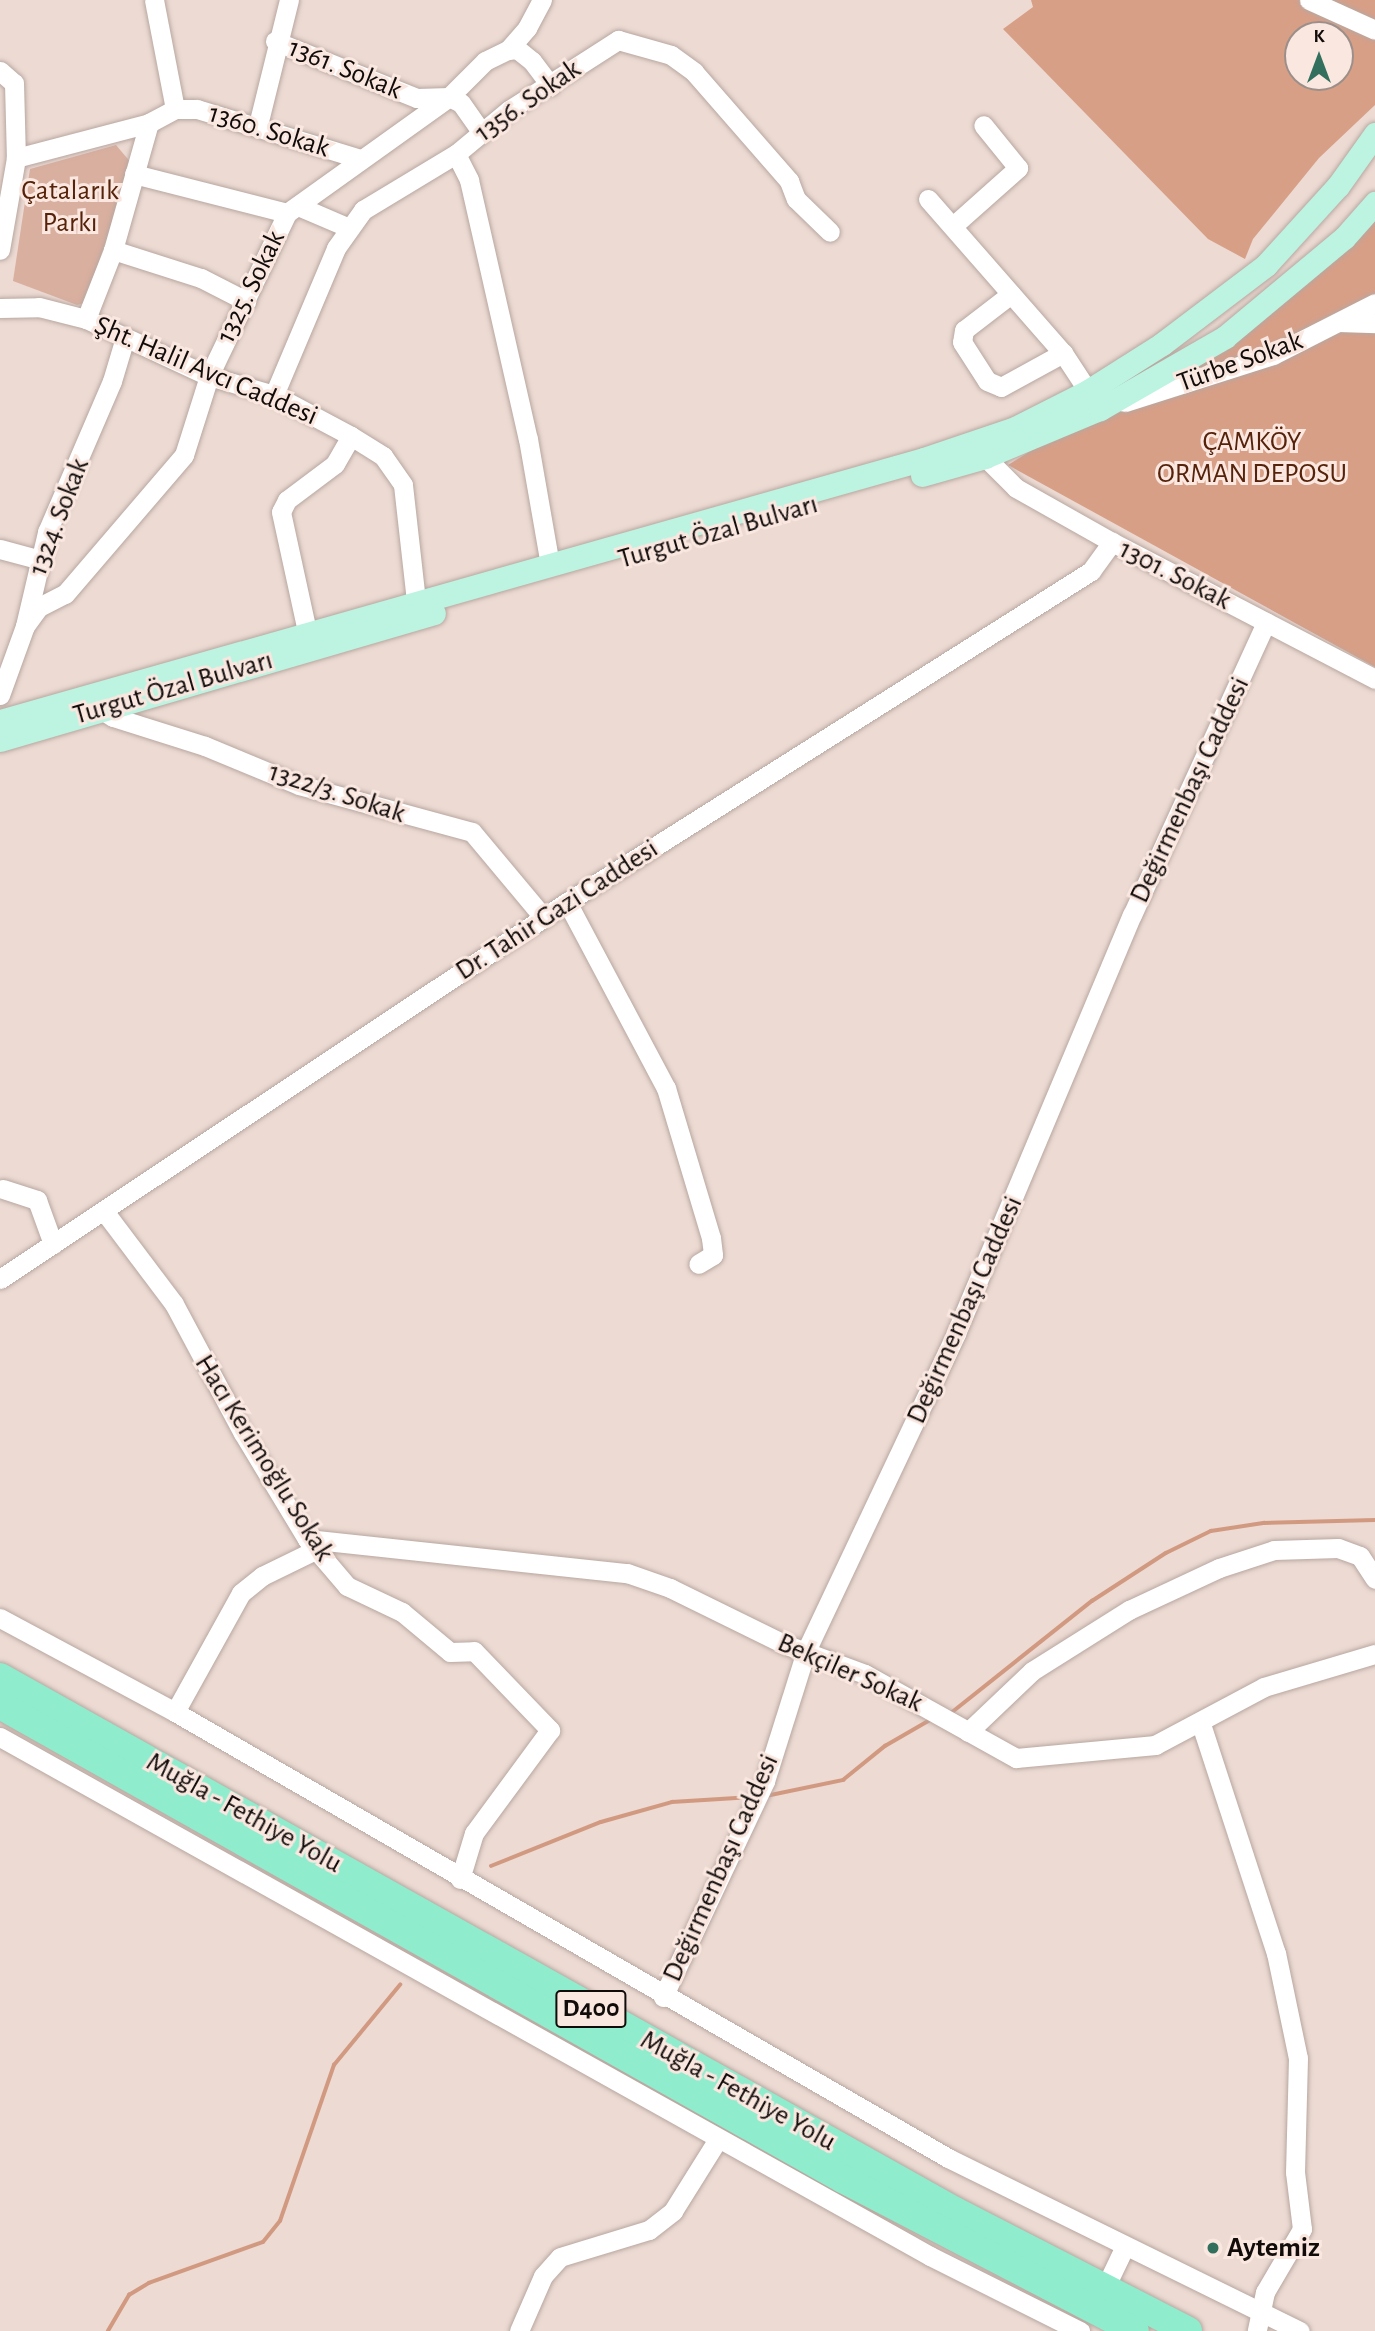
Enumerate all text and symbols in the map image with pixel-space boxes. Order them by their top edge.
north arrow [1284,21,1354,91]
text: K [1313,27,1325,46]
street label: 1361. Sokak [283,31,407,107]
street label: 1356. Sokak [469,52,587,150]
street label: 1360. Sokak [205,97,333,165]
park label: Çatalarık Parkı [21,174,119,240]
street label: 1325. Sokak [209,225,293,349]
street label: Şht. Halil Avcı Caddesi [89,309,323,433]
street label: Türbe Sokak [1173,324,1307,400]
park label: ÇAMKÖY ORMAN DEPOSU [1157,425,1347,491]
street label: 1324. Sokak [21,454,97,580]
street label: Turgut Özal Bulvarı [614,487,822,577]
street label: 1301. Sokak [1113,533,1237,617]
street label: Turgut Özal Bulvarı [69,643,277,733]
street label: Değirmenbaşı Caddesi [1123,672,1257,908]
street label: 1322/3. Sokak [264,755,410,831]
street label: Dr. Tahir Gazi Caddesi [450,832,664,988]
street label: Değirmenbaşı Caddesi [900,1191,1030,1429]
street label: Hacı Kerimoğlu Sokak [187,1349,341,1567]
street label: Bekçiler Sokak [772,1626,928,1720]
street label: Muğla - Fethiye Yolu [140,1745,348,1881]
street label: Değirmenbaşı Caddesi [656,1749,786,1987]
road number: D400 [554,1986,628,2032]
street label: Muğla - Fethiye Yolu [634,2023,842,2159]
place label: Aytemiz [1227,2231,1320,2265]
marker: Aytemiz [1205,2240,1221,2256]

